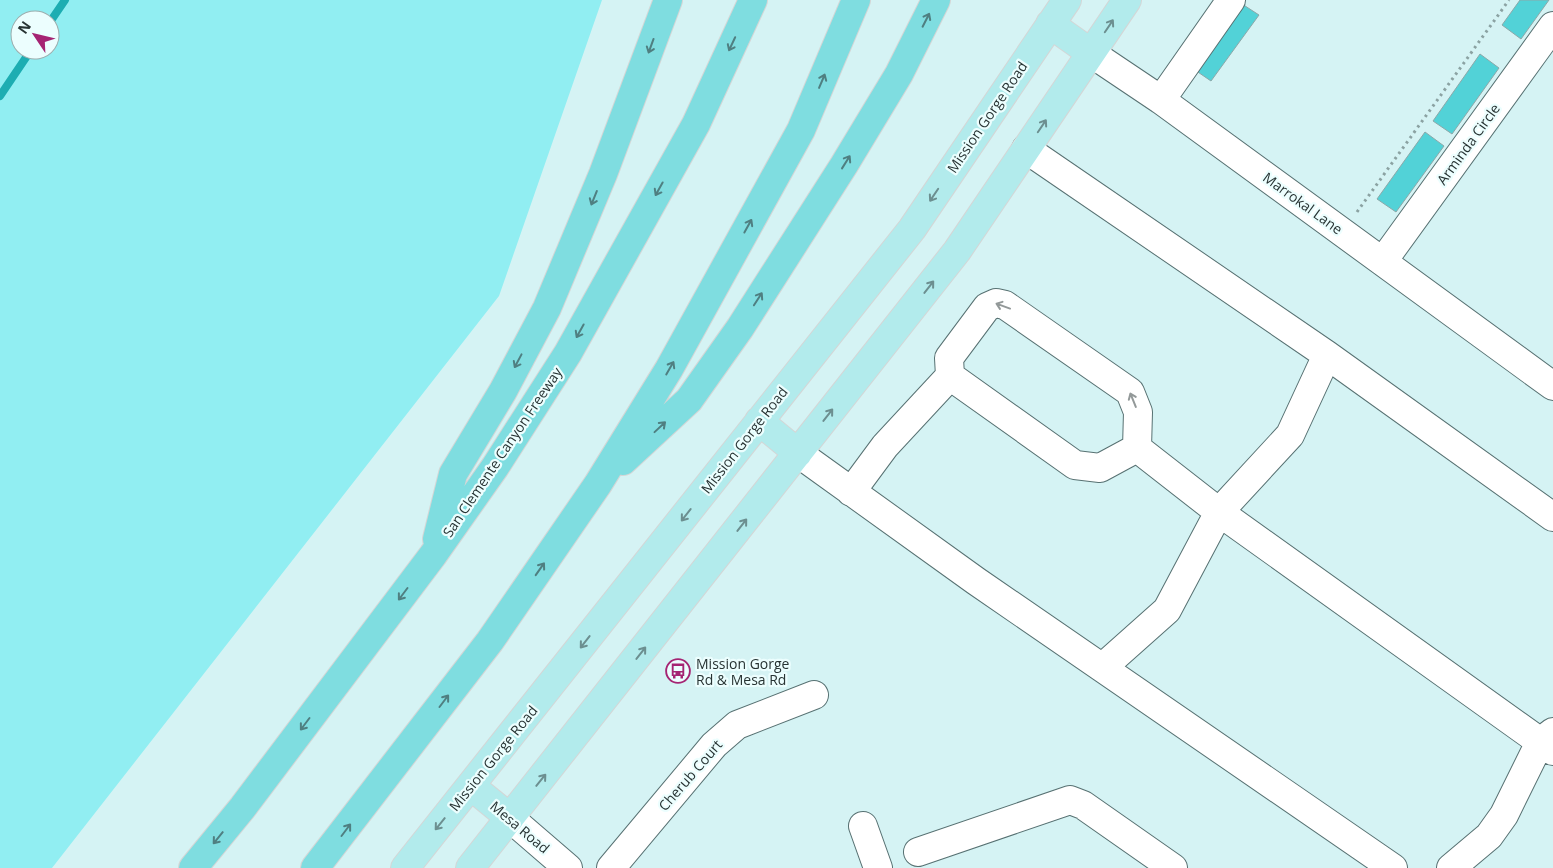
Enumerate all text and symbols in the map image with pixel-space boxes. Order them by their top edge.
north arrow [10,10,60,60]
one-way arrow [921,13,931,28]
text: N [13,17,35,37]
one-way arrow [1104,20,1114,34]
one-way arrow [727,36,737,51]
one-way arrow [646,38,655,53]
street label: Mission Gorge Road [943,58,1031,176]
one-way arrow [818,74,827,89]
street label: Arminda Circle [1432,100,1504,188]
one-way arrow [1037,119,1047,133]
one-way arrow [841,155,851,169]
street label: Marrokal Lane [1259,168,1347,238]
one-way arrow [654,182,664,196]
one-way arrow [929,188,940,202]
one-way arrow [588,190,598,205]
one-way arrow [744,219,754,233]
one-way arrow [923,281,934,294]
one-way arrow [753,292,763,306]
one-way arrow [996,301,1011,310]
one-way arrow [575,324,585,339]
one-way arrow [513,353,523,368]
one-way arrow [665,361,675,375]
street label: San Clemente Canyon Freeway [438,363,567,541]
street label: Mission Gorge Road [696,383,792,497]
one-way arrow [1128,393,1137,408]
one-way arrow [823,408,833,422]
one-way arrow [653,421,666,433]
one-way arrow [680,508,691,521]
one-way arrow [736,519,747,532]
one-way arrow [534,562,545,576]
one-way arrow [398,587,409,600]
one-way arrow [579,635,590,648]
one-way arrow [636,646,647,659]
place label: Mission Gorge Rd & Mesa Rd [696,654,790,689]
bus stop icon: Mission Gorge Rd & Mesa Rd [665,658,691,684]
one-way arrow [439,695,450,708]
street label: Mission Gorge Road [445,701,541,815]
one-way arrow [300,717,311,730]
street label: Cherub Court [654,735,726,815]
one-way arrow [535,774,546,787]
street label: Mesa Road [486,797,554,857]
one-way arrow [435,817,446,830]
one-way arrow [340,824,351,837]
one-way arrow [212,831,223,844]

